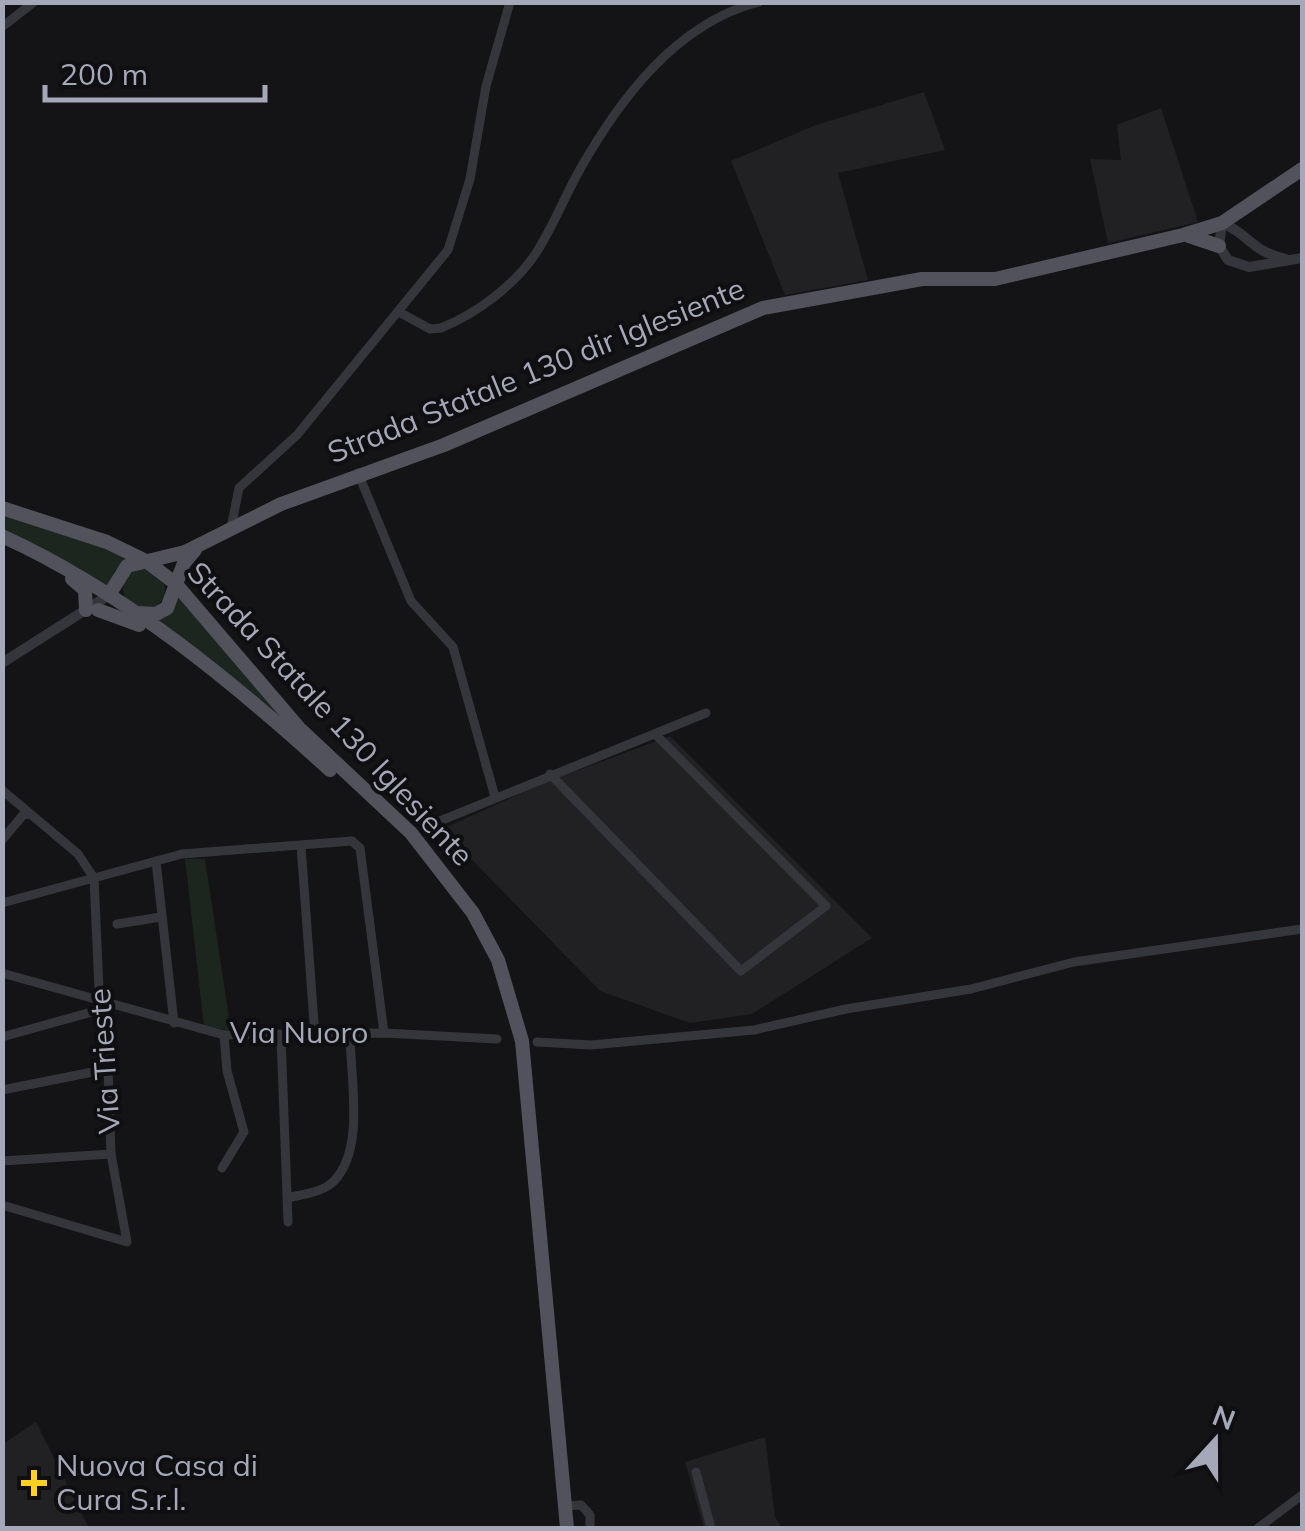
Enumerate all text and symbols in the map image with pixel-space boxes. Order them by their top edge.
scale bar [45,40,265,102]
text: 200 m [60,55,148,93]
street label: Strada Statale 130 dir Iglesiente [322,269,750,471]
street label: Strada Statale 130 Iglesiente [180,553,482,873]
street label: Via Trieste [80,987,128,1135]
street label: Via Nuoro [230,1013,368,1051]
north arrow [1165,1391,1265,1491]
text: N [1208,1397,1240,1437]
place label: Nuova Casa di Cura S.r.l. [56,1446,258,1518]
marker: Nuova Casa di Cura S.r.l. [21,1470,47,1496]

